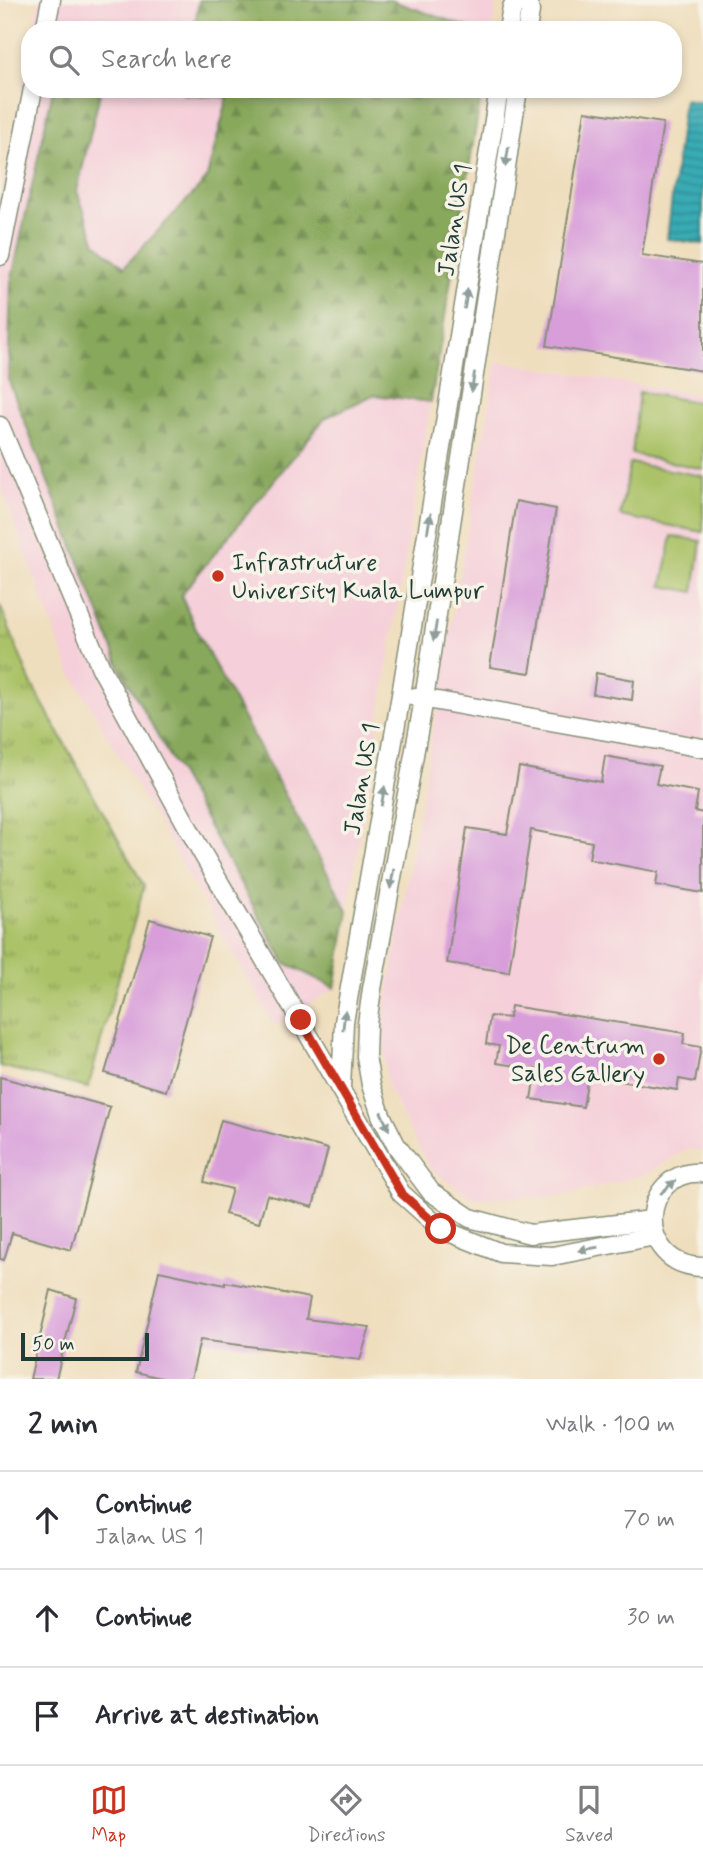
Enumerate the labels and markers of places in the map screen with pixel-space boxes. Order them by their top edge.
place label: Infrastructure University Kuala Lumpur [232,548,485,607]
marker: Infrastructure University Kuala Lumpur [210,568,226,584]
place label: De Centrum Sales Gallery [505,1031,645,1090]
marker: De Centrum Sales Gallery [651,1051,667,1067]

